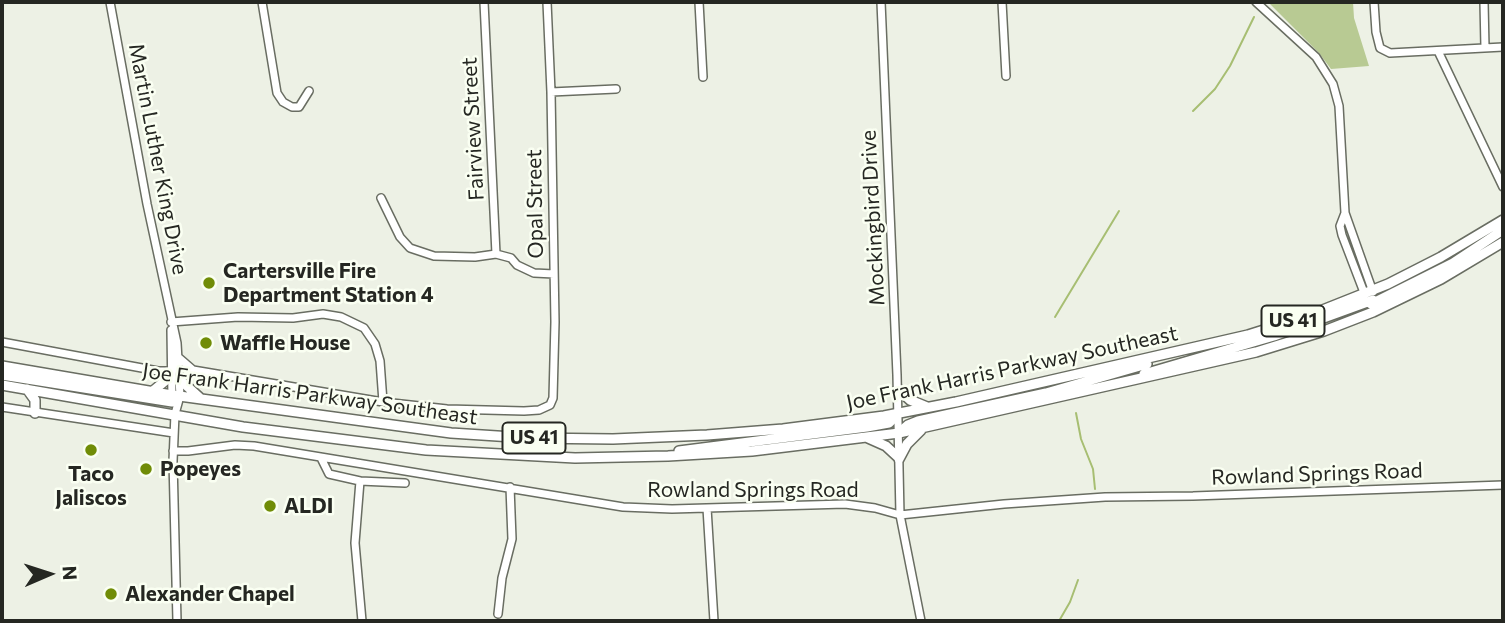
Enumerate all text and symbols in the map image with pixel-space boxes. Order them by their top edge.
street label: Martin Luther King Drive [123,41,193,277]
street label: Fairview Street [457,57,489,201]
street label: Mockingbird Drive [856,130,890,306]
street label: Opal Street [521,149,549,259]
place label: Cartersville Fire Department Station 4 [223,258,434,308]
marker: Cartersville Fire Department Station 4 [201,275,217,291]
road number: US 41 [1262,306,1324,336]
street label: Joe Frank Harris Parkway Southeast [844,321,1180,415]
place label: Waffle House [220,330,350,356]
marker: Waffle House [198,335,214,351]
street label: Joe Frank Harris Parkway Southeast [141,358,479,430]
road number: US 41 [503,422,566,453]
marker: Taco Jaliscos [83,442,99,458]
place label: Popeyes [160,456,241,482]
street label: Rowland Springs Road [1211,458,1423,490]
place label: Taco Jaliscos [55,461,127,511]
marker: Popeyes [138,461,154,477]
street label: Rowland Springs Road [647,477,859,503]
place label: ALDI [284,493,333,519]
marker: ALDI [262,498,278,514]
north arrow [14,539,84,609]
text: N [59,565,82,581]
place label: Alexander Chapel [125,581,295,607]
marker: Alexander Chapel [103,586,119,602]

